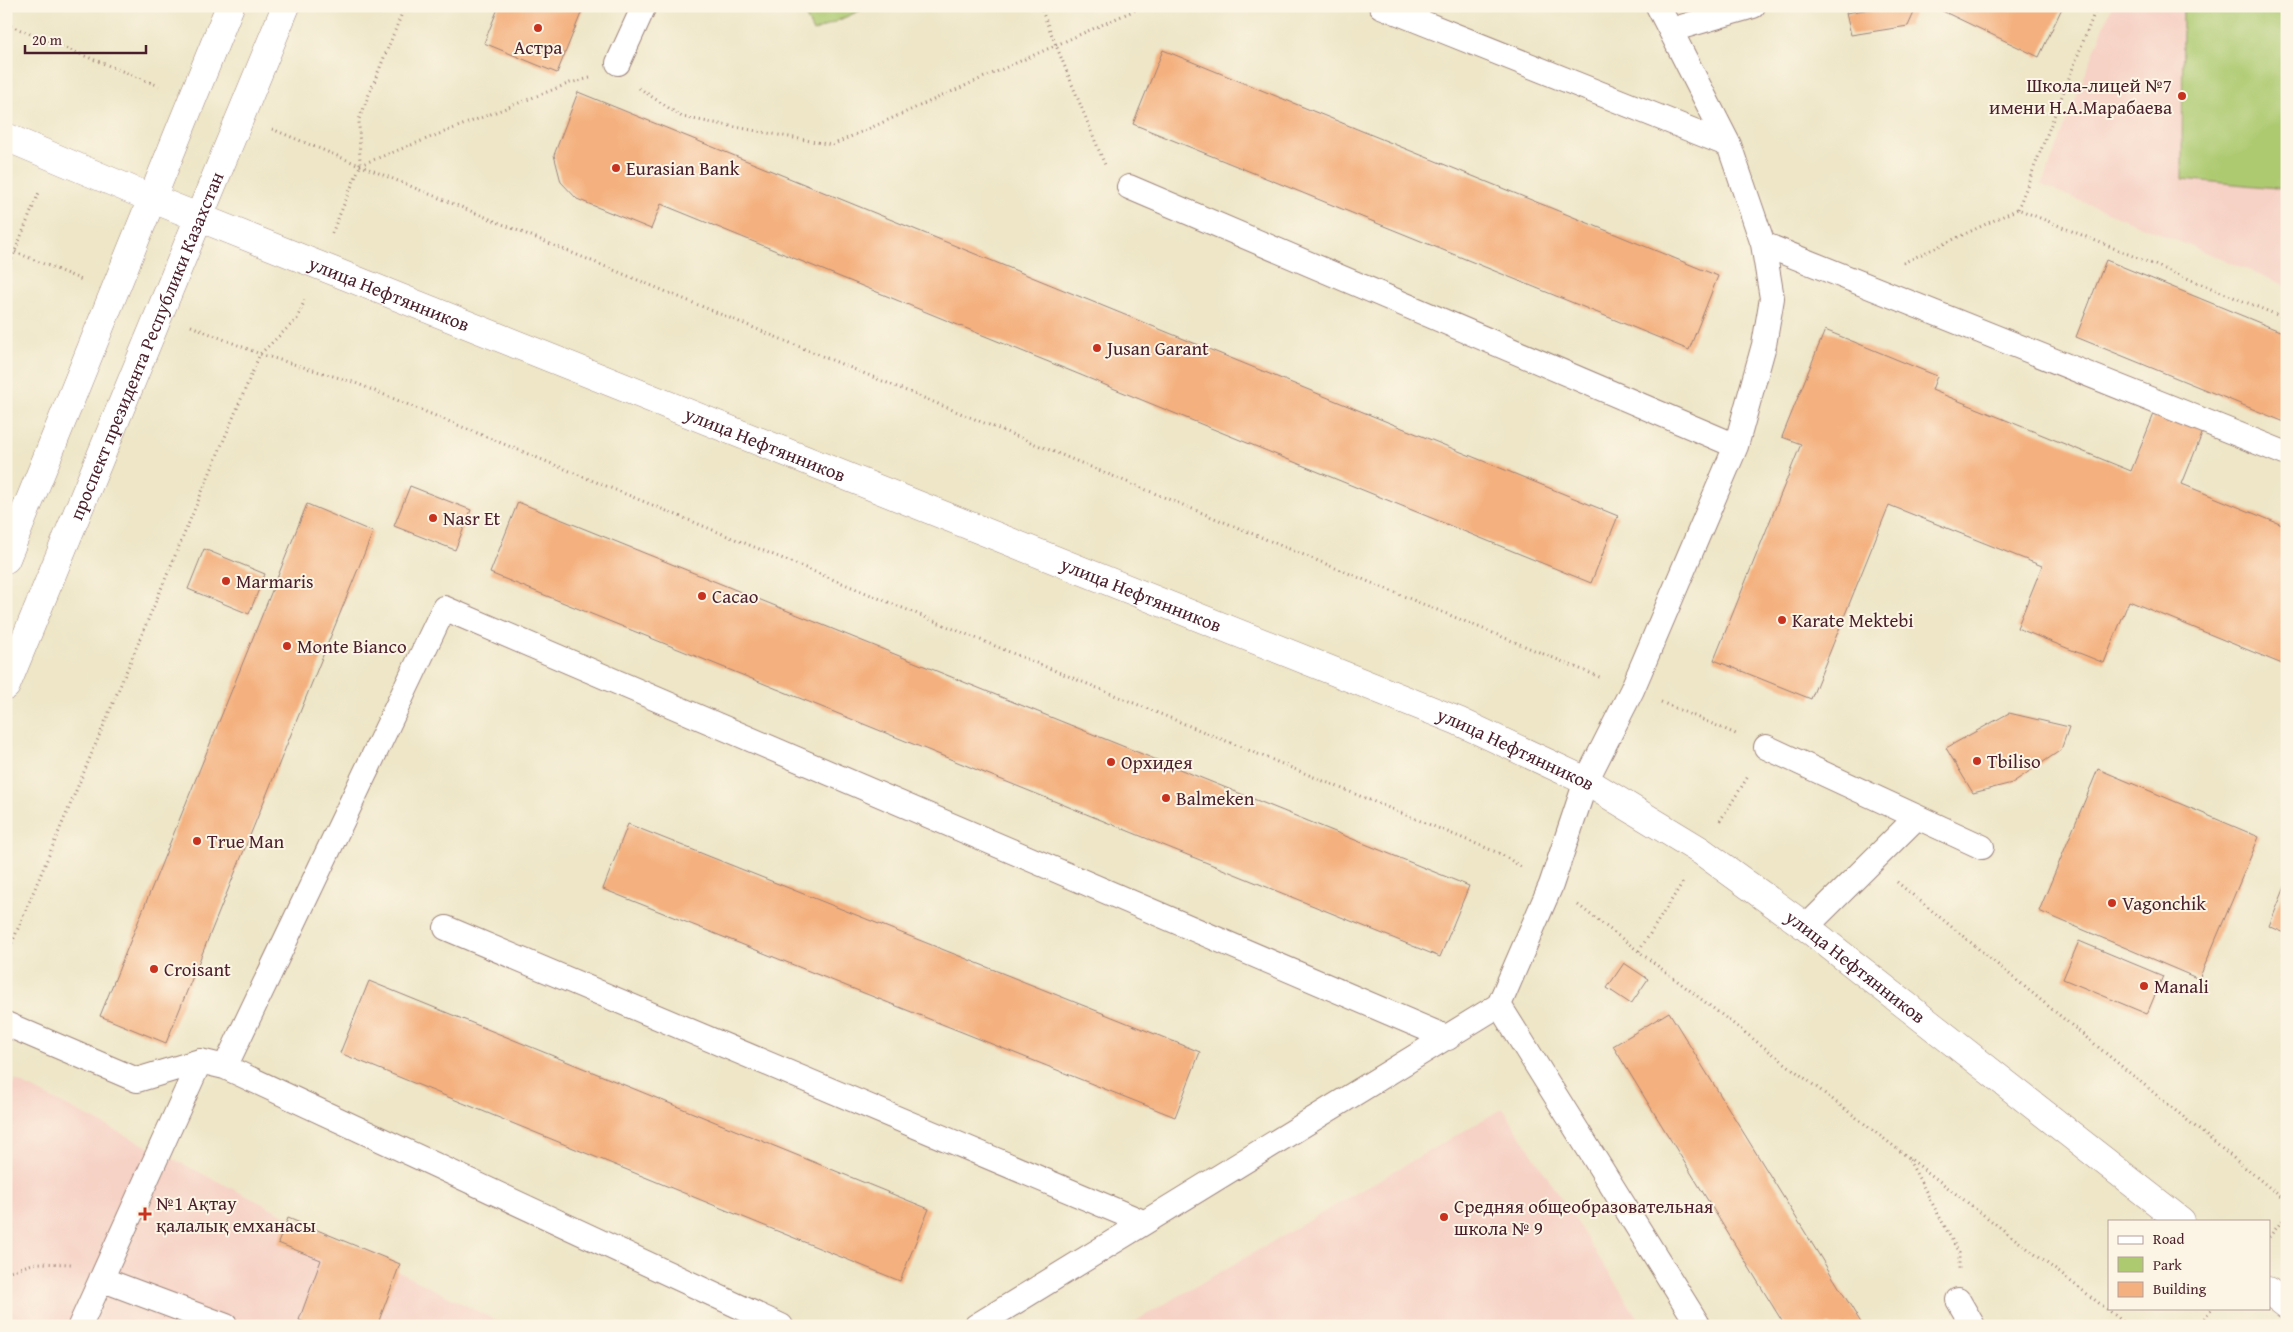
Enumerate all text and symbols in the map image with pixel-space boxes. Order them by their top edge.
scale bar [25,22,146,54]
marker: Астра [532,22,544,34]
text: 20 m [32,29,63,50]
place label: Астра [514,33,562,61]
place label: Школа-лицей №7 имени Н.А.Марабаева [1989,71,2172,121]
marker: Школа-лицей №7 имени Н.А.Марабаева [2176,90,2188,102]
place label: Eurasian Bank [626,154,740,182]
marker: Eurasian Bank [610,162,622,174]
street label: проспект президента Республики Казахстан [62,167,230,524]
street label: улица Нефтянников [304,248,474,338]
place label: Jusan Garant [1105,334,1209,362]
marker: Jusan Garant [1091,342,1103,354]
street label: улица Нефтянников [680,399,850,489]
place label: Nasr Et [443,504,501,532]
marker: Nasr Et [427,512,439,524]
street label: улица Нефтянников [1056,549,1226,639]
place label: Marmaris [236,567,314,595]
marker: Marmaris [220,575,232,587]
place label: Cacao [712,582,758,610]
marker: Cacao [696,590,708,602]
place label: Karate Mektebi [1792,606,1914,634]
marker: Karate Mektebi [1776,614,1788,626]
place label: Monte Bianco [297,632,407,660]
marker: Monte Bianco [281,640,293,652]
street label: улица Нефтянников [1432,700,1600,797]
place label: Tbiliso [1987,747,2041,775]
place label: Орхидея [1121,748,1193,776]
marker: Tbiliso [1971,755,1983,767]
marker: Орхидея [1105,756,1117,768]
place label: Balmeken [1176,784,1255,812]
marker: Balmeken [1160,792,1172,804]
place label: True Man [207,827,284,855]
marker: True Man [191,835,203,847]
place label: Vagonchik [2122,889,2206,917]
marker: Vagonchik [2106,897,2118,909]
street label: улица Нефтянников [1779,902,1932,1030]
place label: Croisant [164,955,231,983]
marker: Croisant [148,963,160,975]
place label: Manali [2154,972,2209,1000]
marker: Manali [2138,980,2150,992]
place label: №1 Ақтау қалалық емханасы [156,1189,316,1239]
place label: Средняя общеобразовательная школа № 9 [1454,1192,1714,1242]
marker: №1 Ақтау қалалық емханасы [138,1207,152,1221]
marker: Средняя общеобразовательная школа № 9 [1438,1211,1450,1223]
legend [2108,1220,2270,1310]
text: Road [2153,1228,2184,1249]
text: Park [2153,1254,2182,1275]
text: Building [2153,1278,2207,1299]

